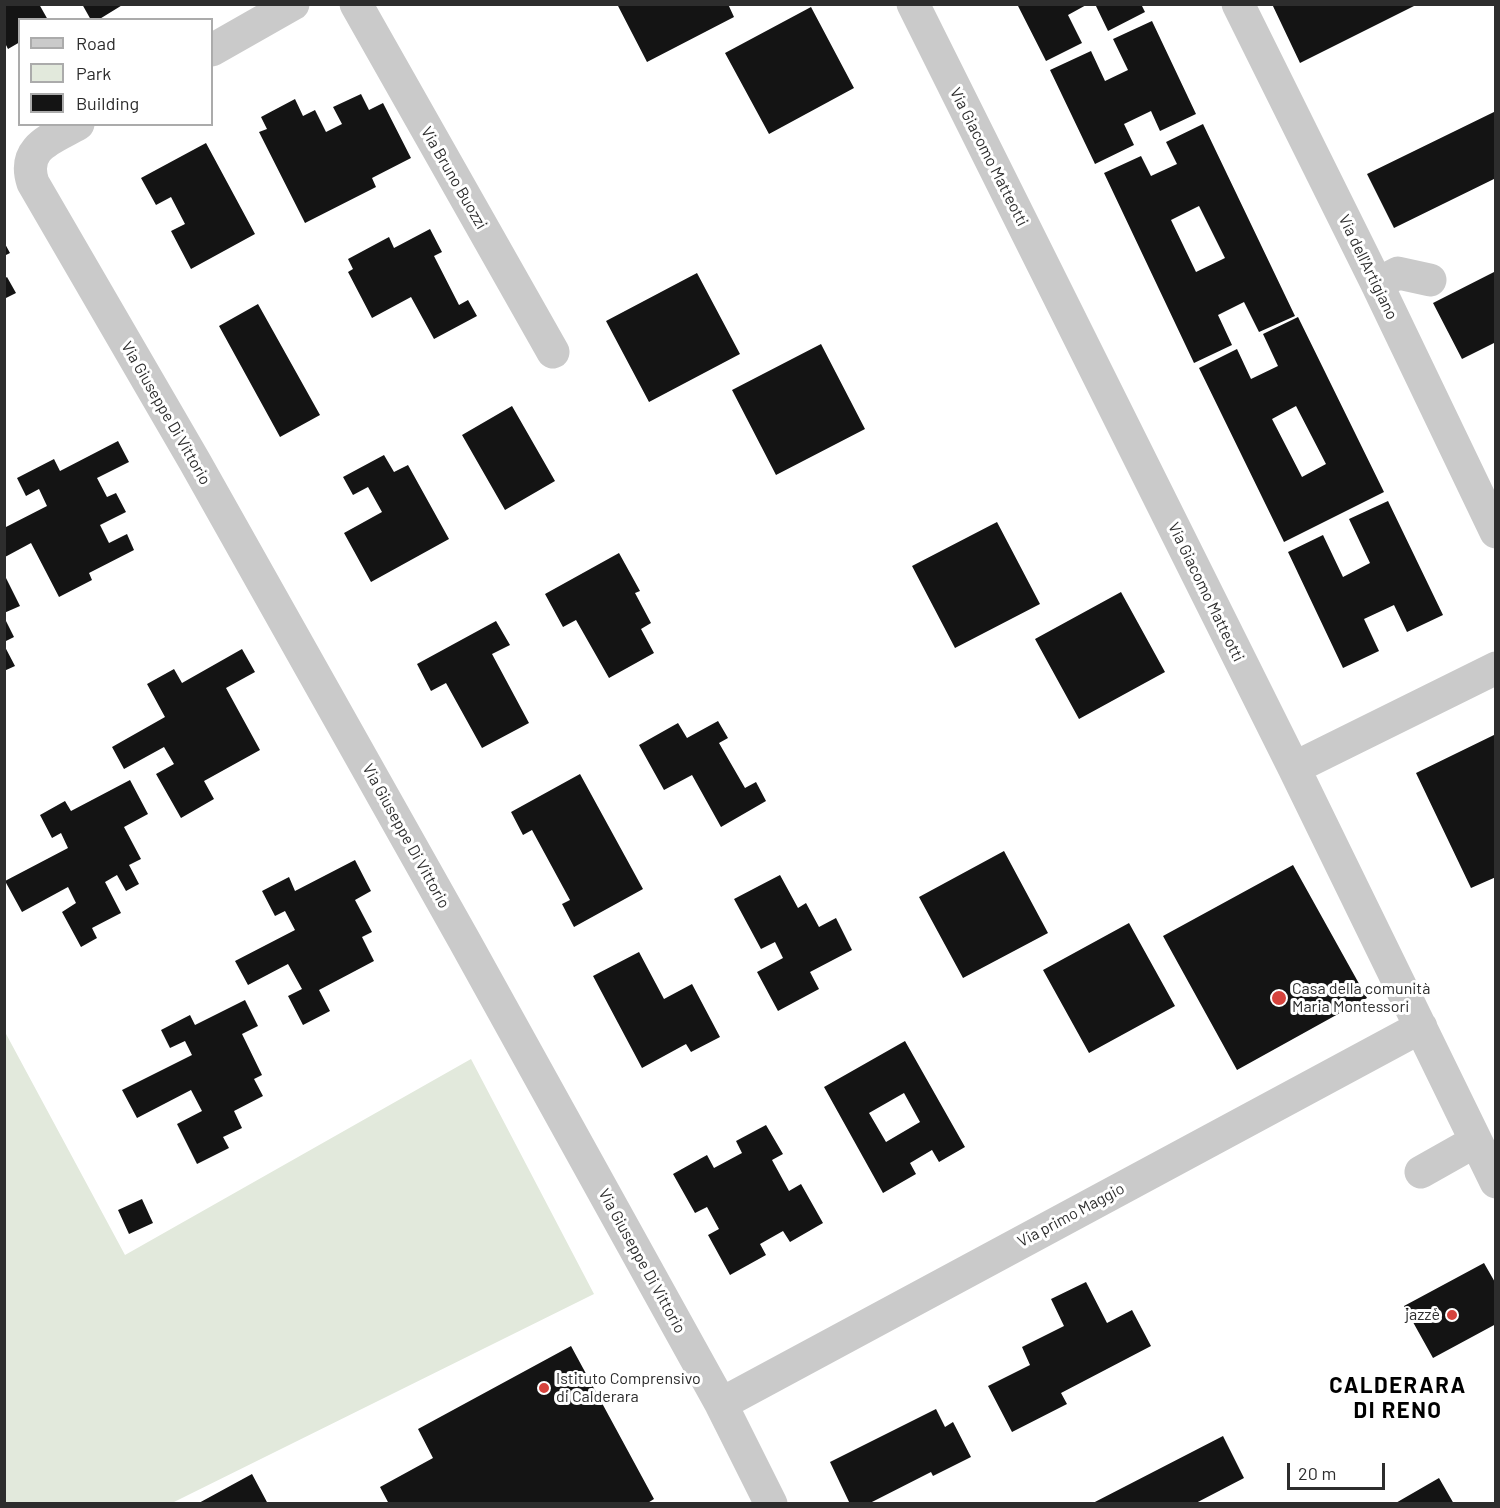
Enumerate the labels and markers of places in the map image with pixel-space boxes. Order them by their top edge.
place label: Casa della comunità Maria Montessori [1292,979,1430,1017]
marker: Casa della comunità Maria Montessori [1270,989,1288,1007]
place label: jazzè [1405,1305,1440,1325]
marker: jazzè [1445,1308,1459,1322]
place label: Istituto Comprensivo di Calderara [556,1369,701,1407]
marker: Istituto Comprensivo di Calderara [537,1381,551,1395]

